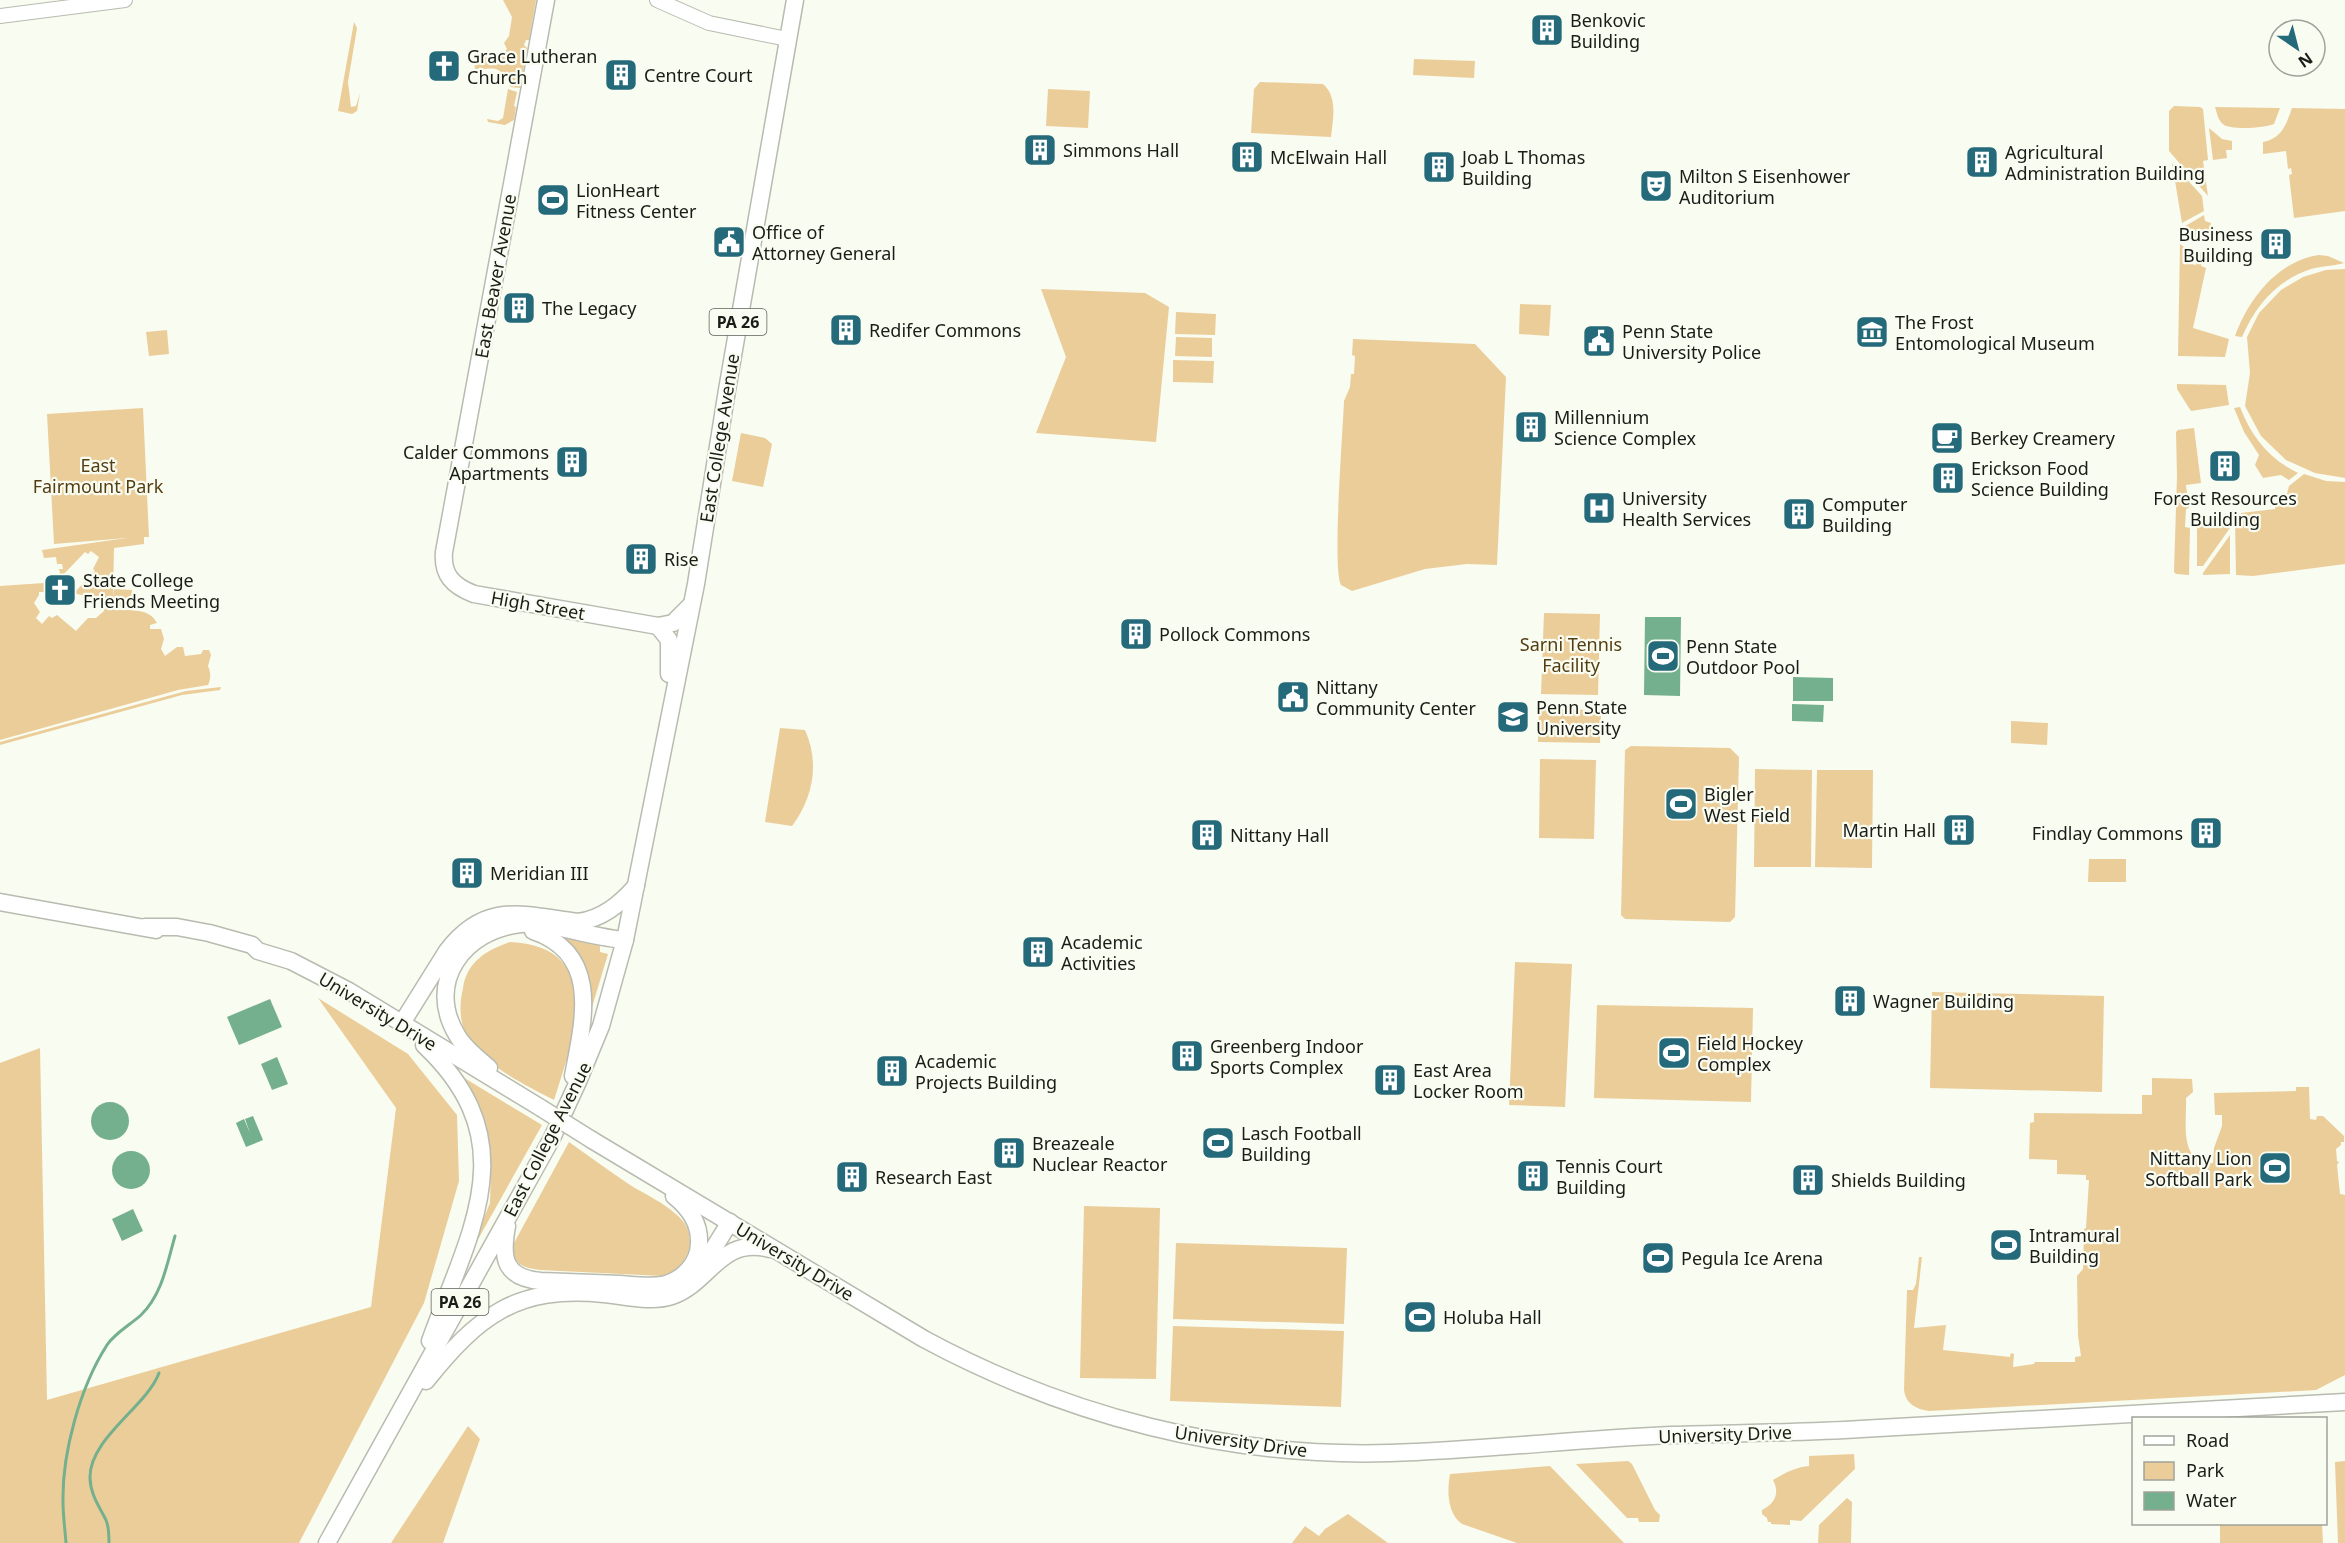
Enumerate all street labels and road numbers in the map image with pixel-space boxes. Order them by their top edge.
street label: East Beaver Avenue [469,192,521,360]
road number: PA 26 [710,309,766,335]
street label: East College Avenue [694,352,744,524]
street label: High Street [489,585,587,625]
street label: University Drive [314,966,442,1056]
street label: East College Avenue [498,1057,596,1221]
street label: University Drive [731,1216,859,1306]
road number: PA 26 [432,1289,488,1315]
street label: University Drive [1173,1420,1309,1462]
street label: University Drive [1658,1420,1792,1448]

